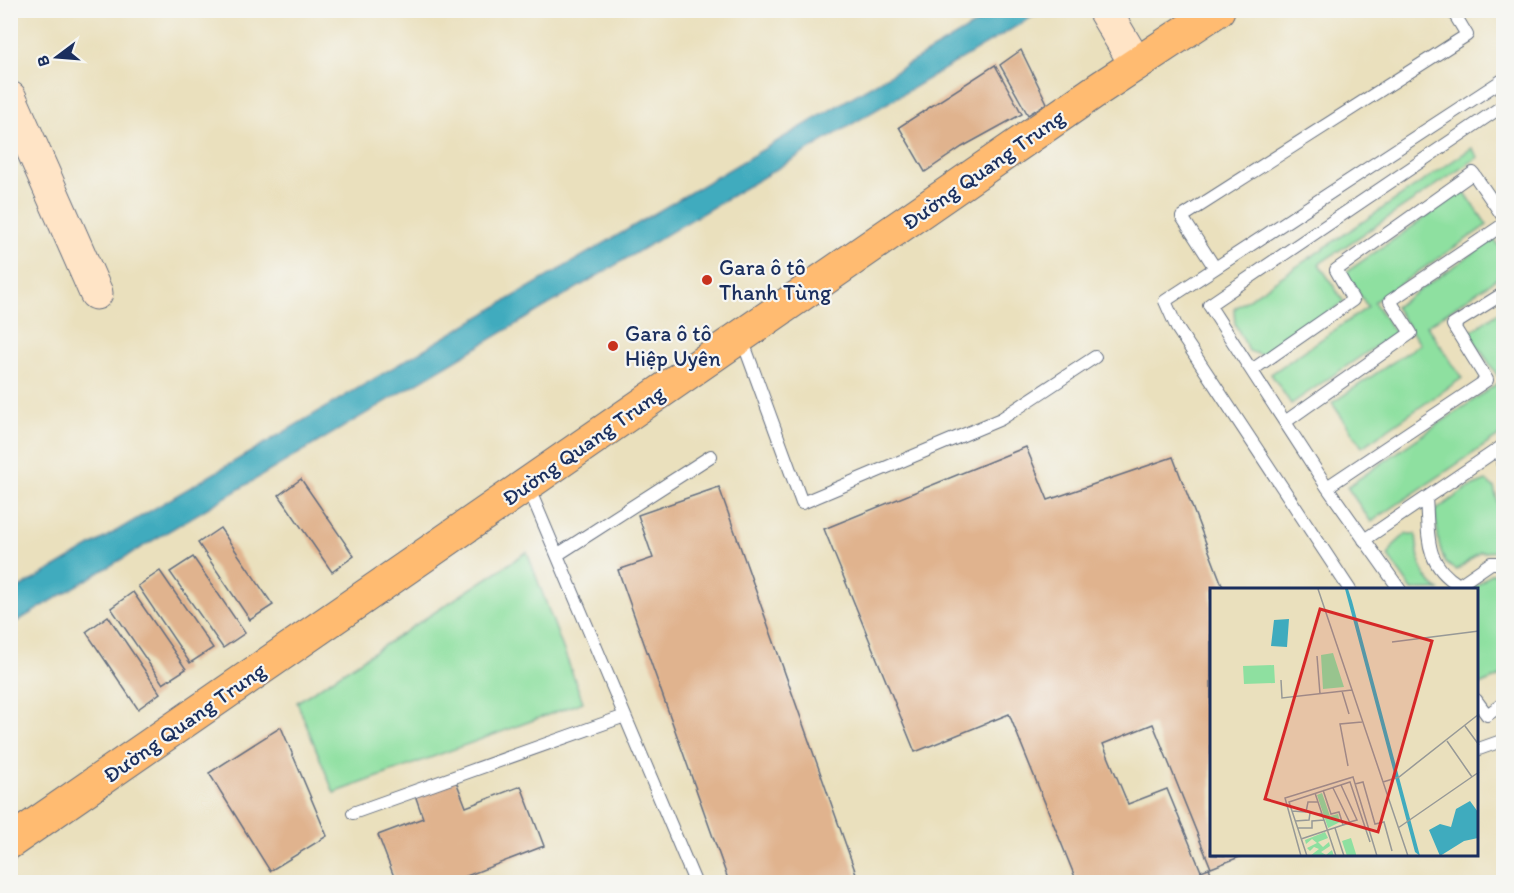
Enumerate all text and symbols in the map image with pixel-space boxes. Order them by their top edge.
north arrow [27,27,87,87]
text: B [32,53,54,69]
street label: Đường Quang Trung [897,103,1070,236]
place label: Gara ô tô Thanh Tùng [719,254,832,306]
marker: Gara ô tô Thanh Tùng [700,273,714,287]
place label: Gara ô tô Hiệp Uyên [625,320,721,372]
marker: Gara ô tô Hiệp Uyên [606,339,620,353]
street label: Đường Quang Trung [497,379,670,512]
inset map [1210,588,1478,857]
street label: Đường Quang Trung [98,656,271,789]

